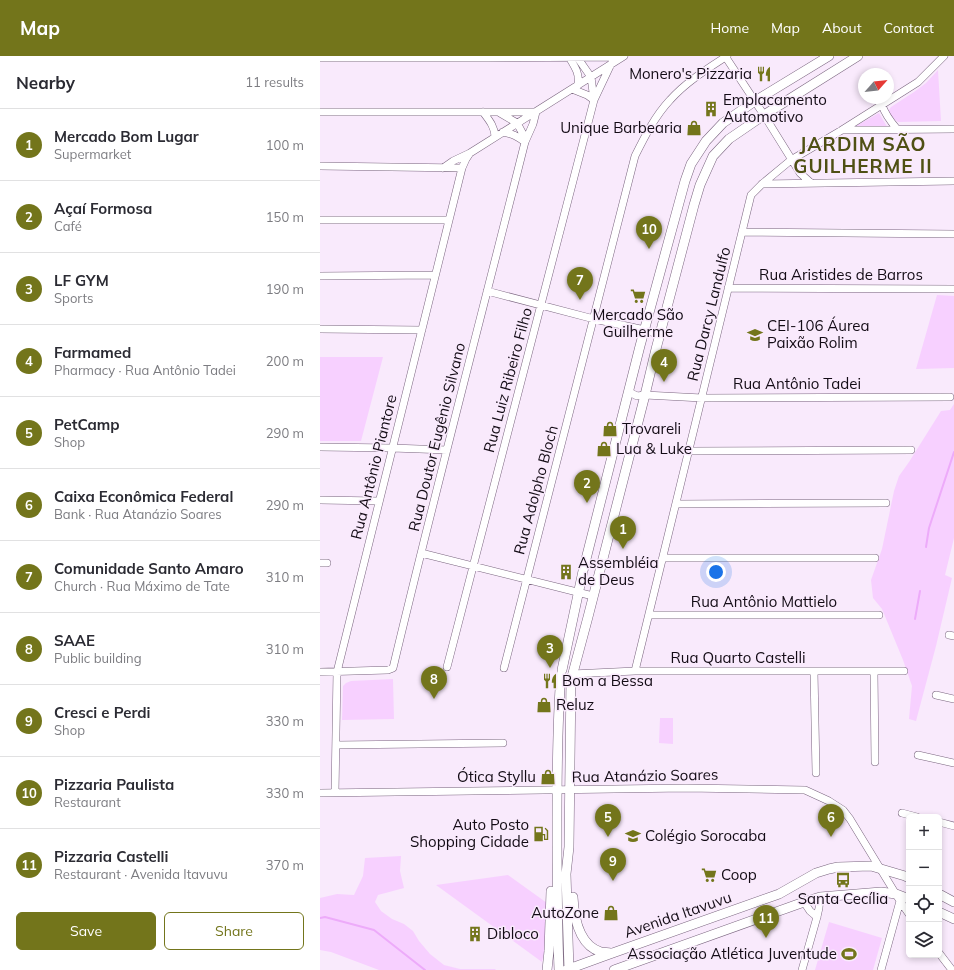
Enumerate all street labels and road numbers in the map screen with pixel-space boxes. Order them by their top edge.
street label: Rua Darcy Landulfo [683,245,734,383]
street label: Rua Aristides de Barros [759,265,923,284]
street label: Rua Luiz Ribeiro Filho [479,305,536,454]
street label: Rua Doutor Eugênio Silvano [404,341,469,533]
street label: Rua Antônio Tadei [733,374,861,393]
street label: Rua Antônio Piantore [346,392,401,541]
street label: Rua Adolpho Bloch [509,423,562,556]
street label: Rua Antônio Mattielo [691,592,837,611]
street label: Rua Quarto Castelli [670,648,806,667]
street label: Rua Atanázio Soares [572,765,718,786]
street label: Avenida Itavuvu [622,887,734,942]

